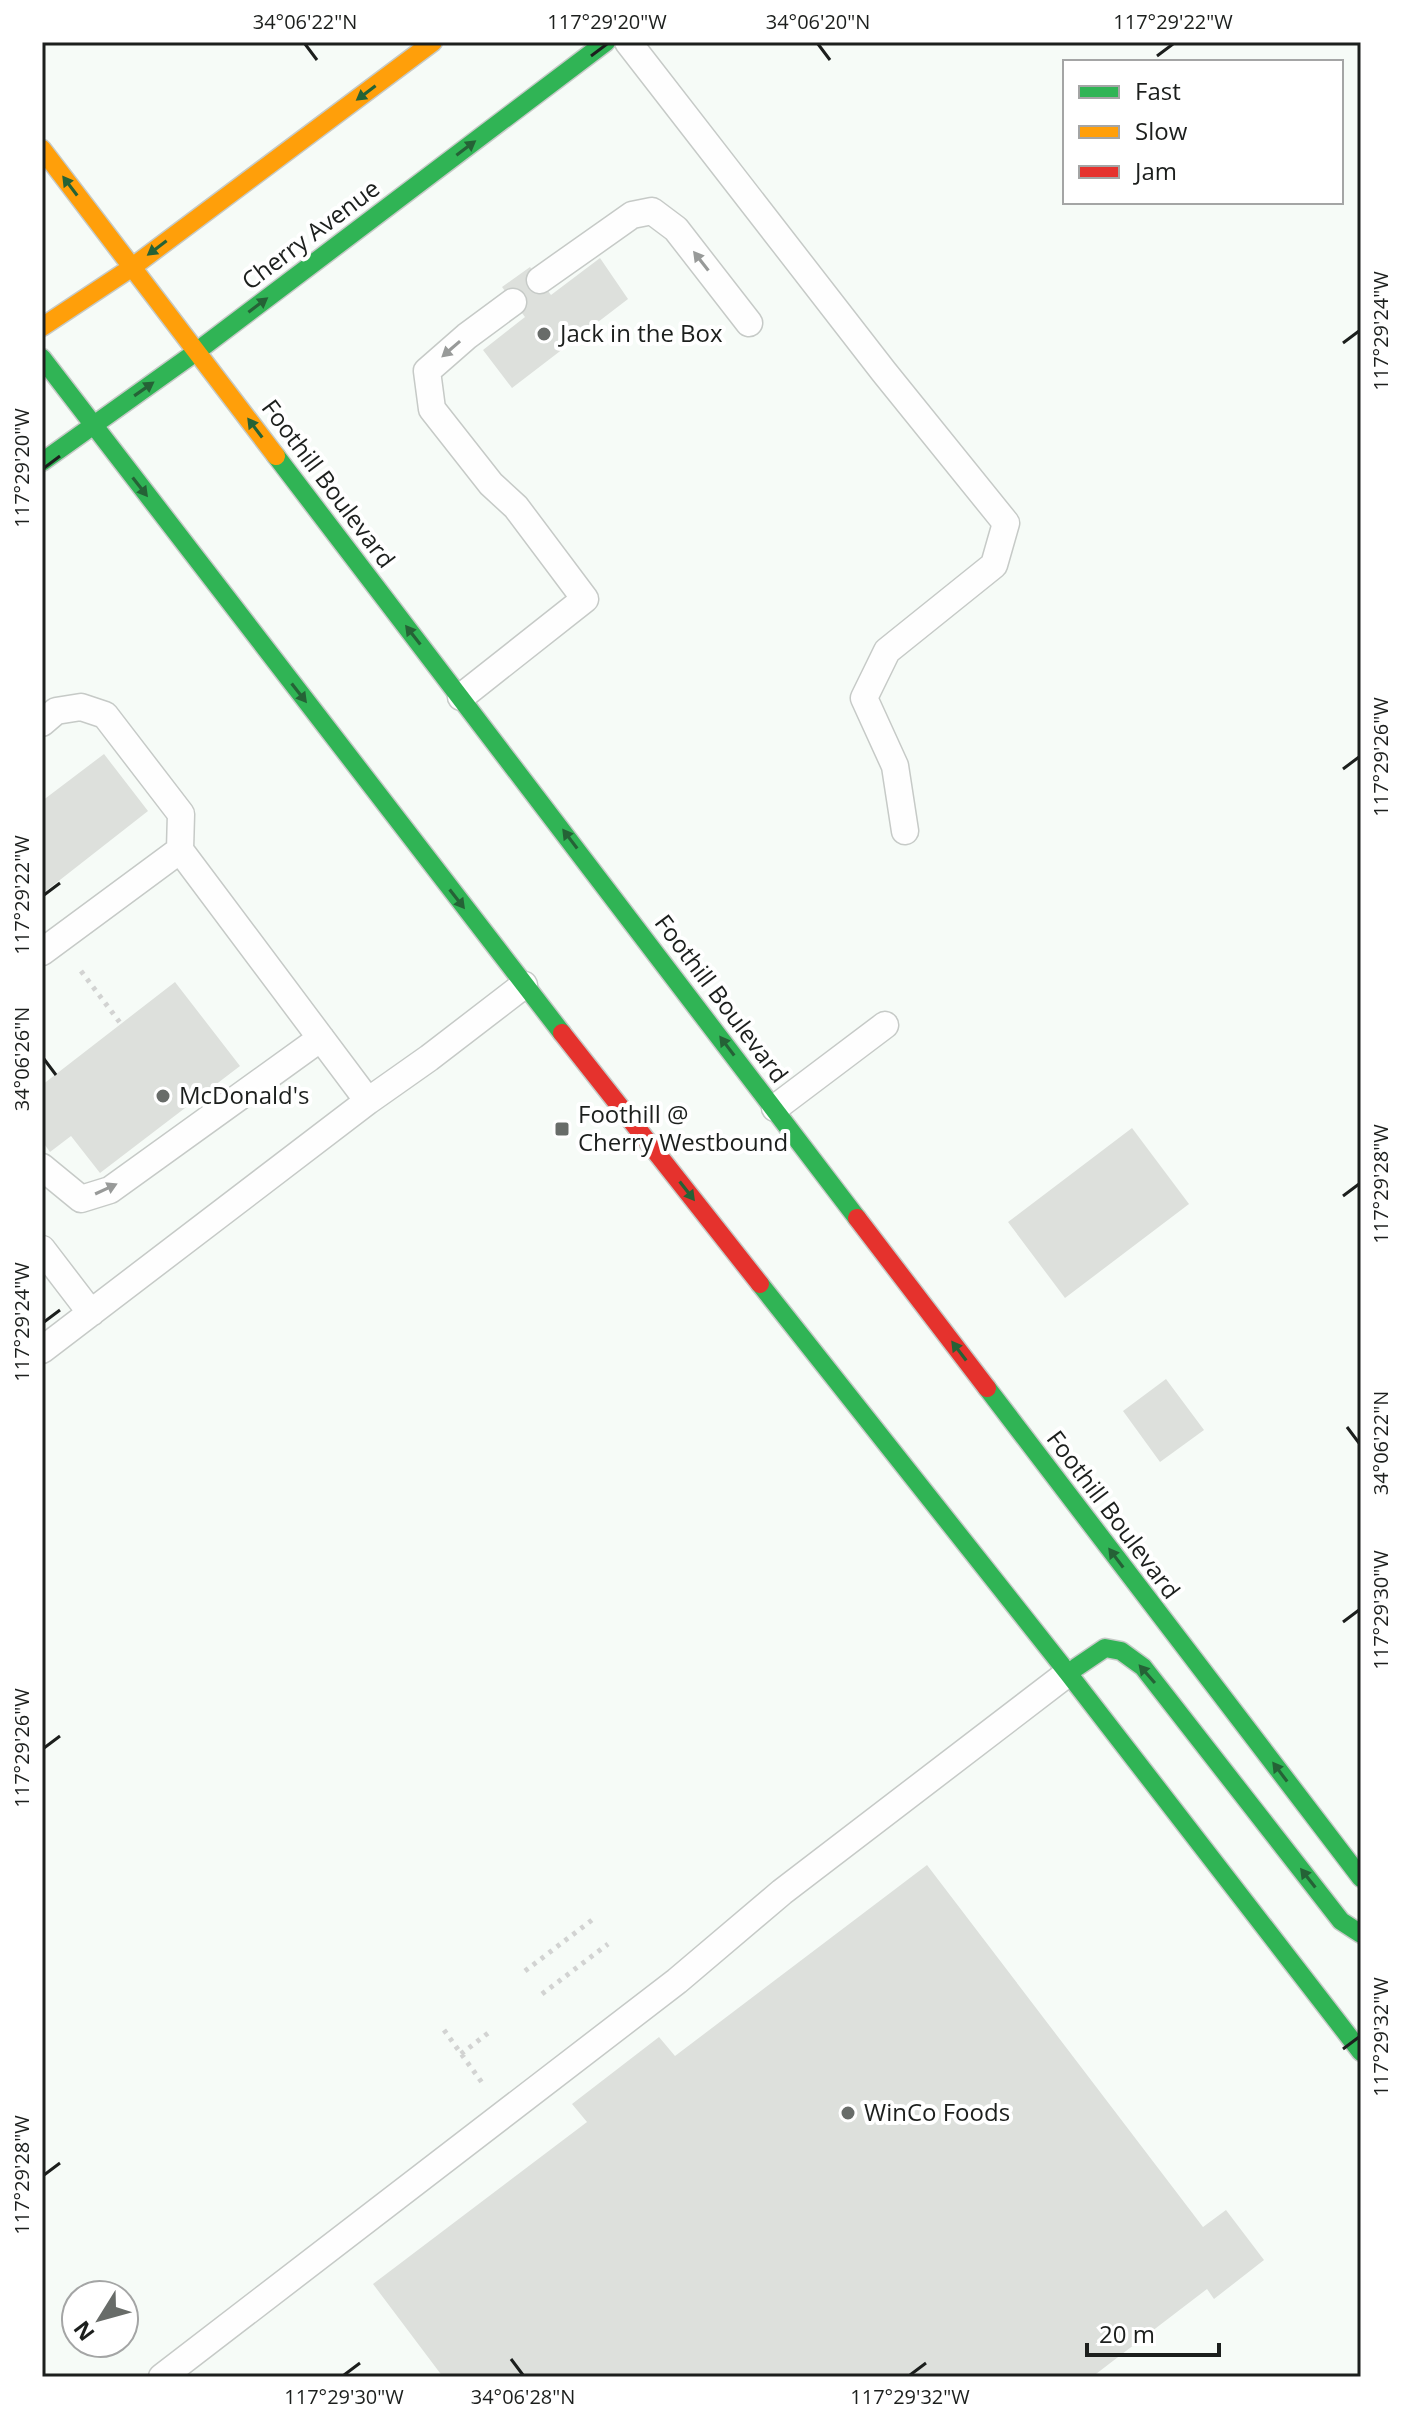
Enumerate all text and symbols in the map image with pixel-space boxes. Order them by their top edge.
text: 34°06'22"N [253,8,357,35]
text: 117°29'20"W [547,8,667,35]
text: 34°06'20"N [766,8,870,35]
text: 117°29'22"W [1113,8,1233,35]
legend [1063,60,1343,204]
text: Fast [1135,74,1181,107]
one-way arrow [355,84,376,100]
text: Slow [1135,114,1188,147]
one-way arrow [456,140,476,156]
text: Jam [1133,154,1177,187]
street label: Cherry Avenue [234,171,386,297]
one-way arrow [62,176,78,196]
one-way arrow [146,240,168,256]
one-way arrow [694,251,710,271]
text: 117°29'24"W [1367,271,1394,391]
one-way arrow [248,297,269,313]
place label: Jack in the Box [558,316,723,349]
marker: Jack in the Box [535,325,553,343]
one-way arrow [442,340,462,357]
one-way arrow [134,381,155,397]
street label: Foothill Boulevard [255,392,403,574]
text: 117°29'20"W [8,408,35,528]
one-way arrow [247,418,263,439]
one-way arrow [131,477,147,497]
one-way arrow [406,625,422,645]
one-way arrow [290,683,306,703]
text: 117°29'26"W [1367,697,1394,817]
one-way arrow [562,829,578,850]
text: 117°29'22"W [8,835,35,955]
one-way arrow [449,889,465,909]
street label: Foothill Boulevard [648,907,796,1089]
text: 34°06'26"N [8,1007,35,1111]
one-way arrow [720,1036,736,1056]
place label: McDonald's [179,1078,309,1111]
marker: McDonald's [154,1087,172,1105]
place label: Foothill @ Cherry Westbound [578,1097,788,1158]
marker: Foothill @ Cherry Westbound [553,1120,571,1138]
text: 117°29'28"W [1367,1124,1394,1244]
one-way arrow [678,1181,695,1201]
one-way arrow [95,1182,118,1196]
text: 117°29'24"W [8,1262,35,1382]
one-way arrow [951,1341,967,1361]
text: 34°06'22"N [1367,1391,1394,1495]
street label: Foothill Boulevard [1040,1423,1188,1605]
one-way arrow [1108,1548,1124,1568]
text: 117°29'30"W [1367,1550,1394,1670]
one-way arrow [1139,1664,1157,1683]
text: 117°29'26"W [8,1688,35,1808]
one-way arrow [1272,1762,1288,1782]
one-way arrow [1300,1868,1316,1888]
text: 117°29'32"W [1367,1977,1394,2097]
place label: WinCo Foods [864,2095,1010,2128]
marker: WinCo Foods [839,2104,857,2122]
text: 117°29'28"W [8,2115,35,2235]
north arrow [60,2279,140,2359]
scale bar [1087,2307,1219,2357]
text: N [66,2315,101,2348]
text: 20 m [1099,2317,1155,2350]
text: 117°29'30"W [284,2383,404,2410]
text: 34°06'28"N [471,2383,575,2410]
text: 117°29'32"W [850,2383,970,2410]

